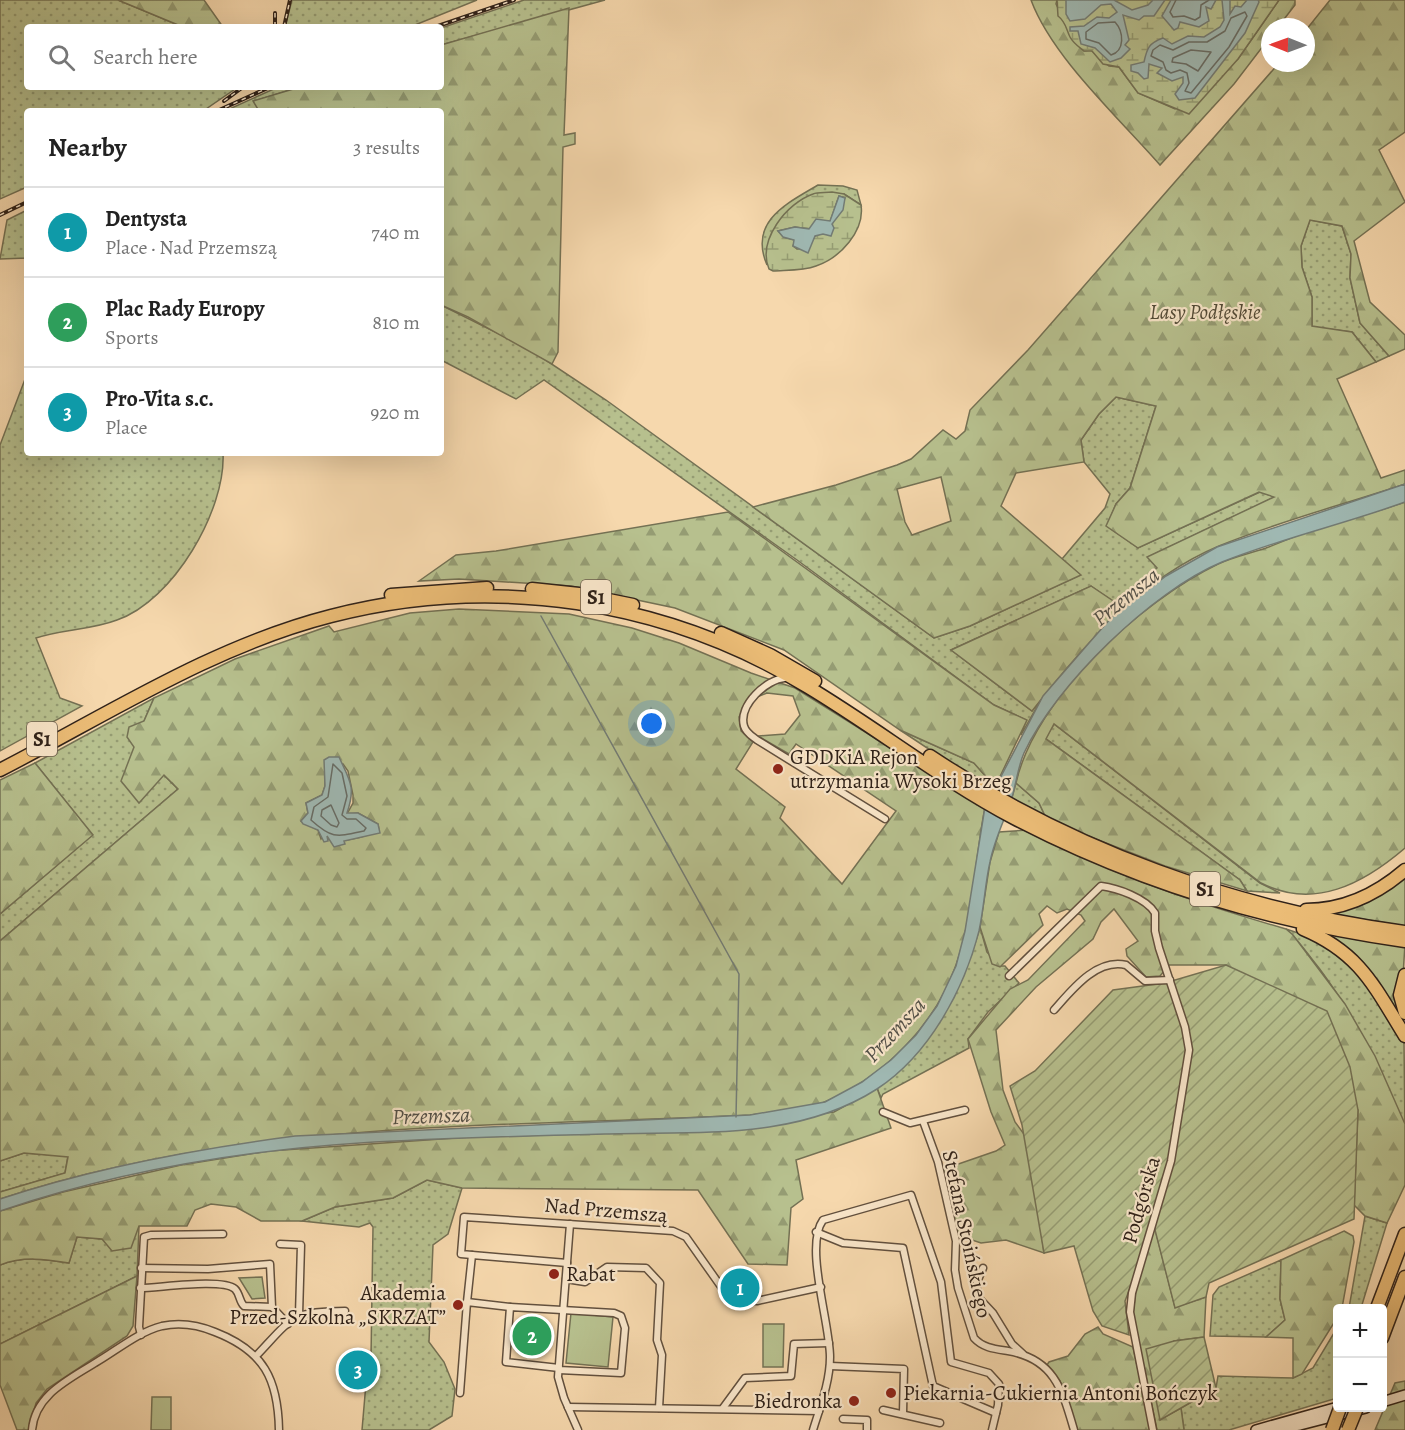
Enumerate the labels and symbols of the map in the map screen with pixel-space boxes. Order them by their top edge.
north arrow [1261,18,1315,72]
park label: Lasy Podłęskie [1150,298,1261,326]
water label: Przemsza [1086,561,1166,633]
road number: S1 [581,580,611,614]
your location [637,709,666,738]
road number: S1 [27,722,57,756]
place label: GDDKiA Rejon utrzymania Wysoki Brzeg [790,743,1012,795]
marker: GDDKiA Rejon utrzymania Wysoki Brzeg [771,762,785,776]
road number: S1 [1190,872,1220,906]
water label: Przemsza [857,991,933,1069]
water label: Przemsza [391,1100,471,1132]
street label: Stefana Stoińskiego [936,1148,998,1320]
street label: Podgórska [1115,1153,1167,1247]
street label: Nad Przemszą [543,1191,669,1229]
place label: Rabat [566,1260,616,1288]
pin: 1 [720,1266,760,1310]
marker: Rabat [547,1267,561,1281]
place label: Akademia Przed-Szkolna „SKRZAT” [229,1279,446,1331]
marker: Akademia Przed-Szkolna „SKRZAT” [451,1298,465,1312]
pin: 2 [512,1314,552,1358]
pin: 3 [338,1348,378,1392]
place label: Piekarnia-Cukiernia Antoni Bończyk [903,1379,1218,1407]
marker: Piekarnia-Cukiernia Antoni Bończyk [884,1386,898,1400]
place label: Biedronka [753,1387,842,1415]
marker: Biedronka [847,1394,861,1408]

